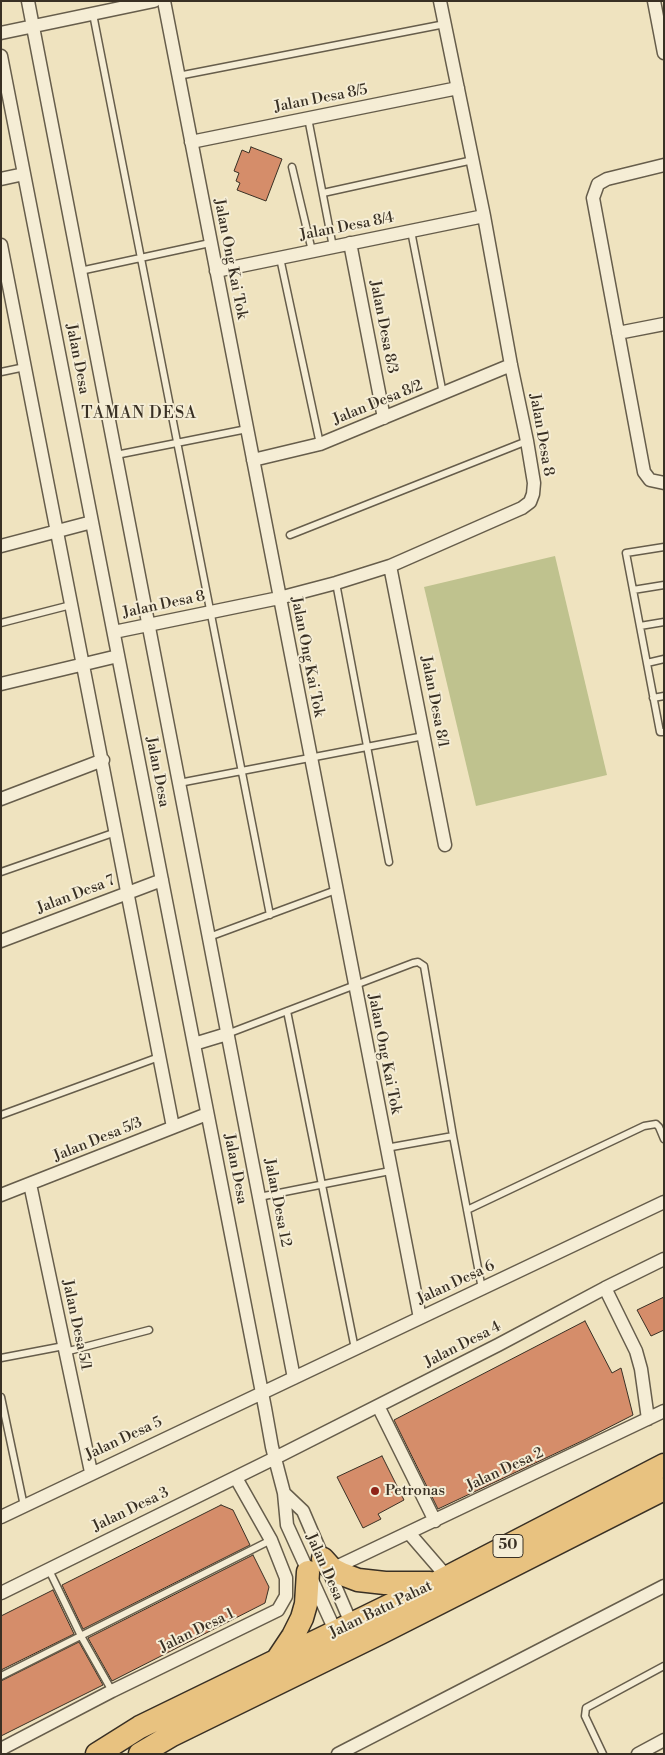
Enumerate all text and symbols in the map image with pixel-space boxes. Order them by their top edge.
street label: Jalan Desa 8/5 [273,81,369,117]
street label: Jalan Ong Kai Tok [210,197,250,321]
street label: Jalan Desa 8/4 [298,209,396,245]
street label: Jalan Desa 8/3 [365,279,401,375]
street label: Jalan Desa [61,322,93,396]
street label: Jalan Desa 8/2 [331,377,425,429]
street label: Jalan Desa 8 [525,392,557,478]
district label: TAMAN DESA [80,404,198,424]
street label: Jalan Desa 8 [121,587,207,623]
street label: Jalan Ong Kai Tok [287,595,327,719]
street label: Jalan Desa 8/1 [416,655,452,749]
street label: Jalan Desa [141,735,173,809]
street label: Jalan Desa 7 [34,872,118,918]
street label: Jalan Ong Kai Tok [364,992,404,1116]
street label: Jalan Desa 5/3 [51,1114,145,1166]
street label: Jalan Desa [219,1132,251,1206]
street label: Jalan Desa 12 [260,1157,294,1249]
street label: Jalan Desa 6 [414,1257,498,1309]
street label: Jalan Desa 5/1 [58,1278,94,1372]
street label: Jalan Desa 4 [422,1318,504,1372]
street label: Jalan Desa 5 [83,1413,165,1465]
street label: Jalan Desa 2 [464,1444,546,1496]
place label: Petronas [385,1482,445,1500]
street label: Jalan Desa 3 [90,1484,172,1536]
marker: Petronas [369,1485,381,1497]
street label: Jalan Desa [301,1531,347,1603]
road number: 50 [493,1534,523,1558]
street label: Jalan Batu Pahat [327,1577,435,1643]
street label: Jalan Desa 1 [157,1605,237,1657]

